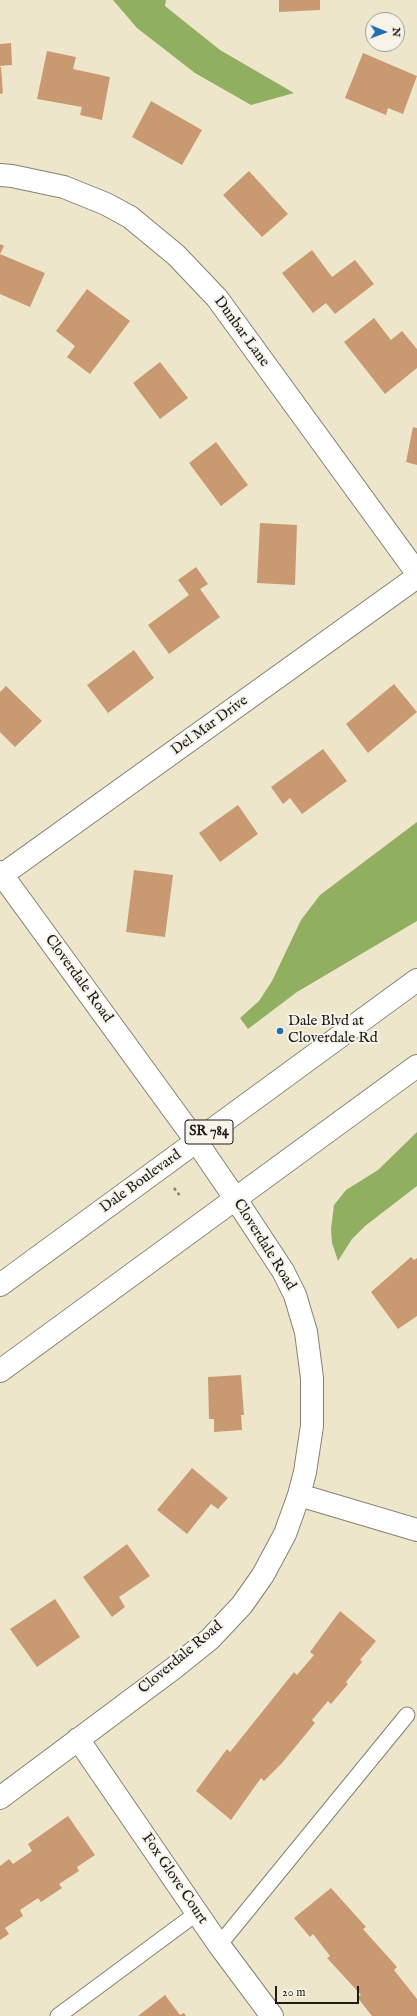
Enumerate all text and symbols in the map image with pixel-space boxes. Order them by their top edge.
north arrow [365,12,405,52]
text: N [389,27,403,37]
street label: Dunbar Lane [209,293,273,371]
street label: Del Mar Drive [168,692,252,760]
street label: Cloverdale Road [40,932,116,1026]
place label: Dale Blvd at Cloverdale Rd [288,1013,378,1048]
marker: Dale Blvd at Cloverdale Rd [275,1026,285,1036]
road number: SR 784 [185,1120,233,1144]
street label: Dale Boulevard [97,1147,185,1217]
street label: Cloverdale Road [229,1196,299,1294]
street label: Cloverdale Road [135,1618,227,1698]
street label: Fox Glove Court [137,1830,211,1928]
scale bar [277,1978,361,2004]
text: 20 m [282,1985,305,2000]

